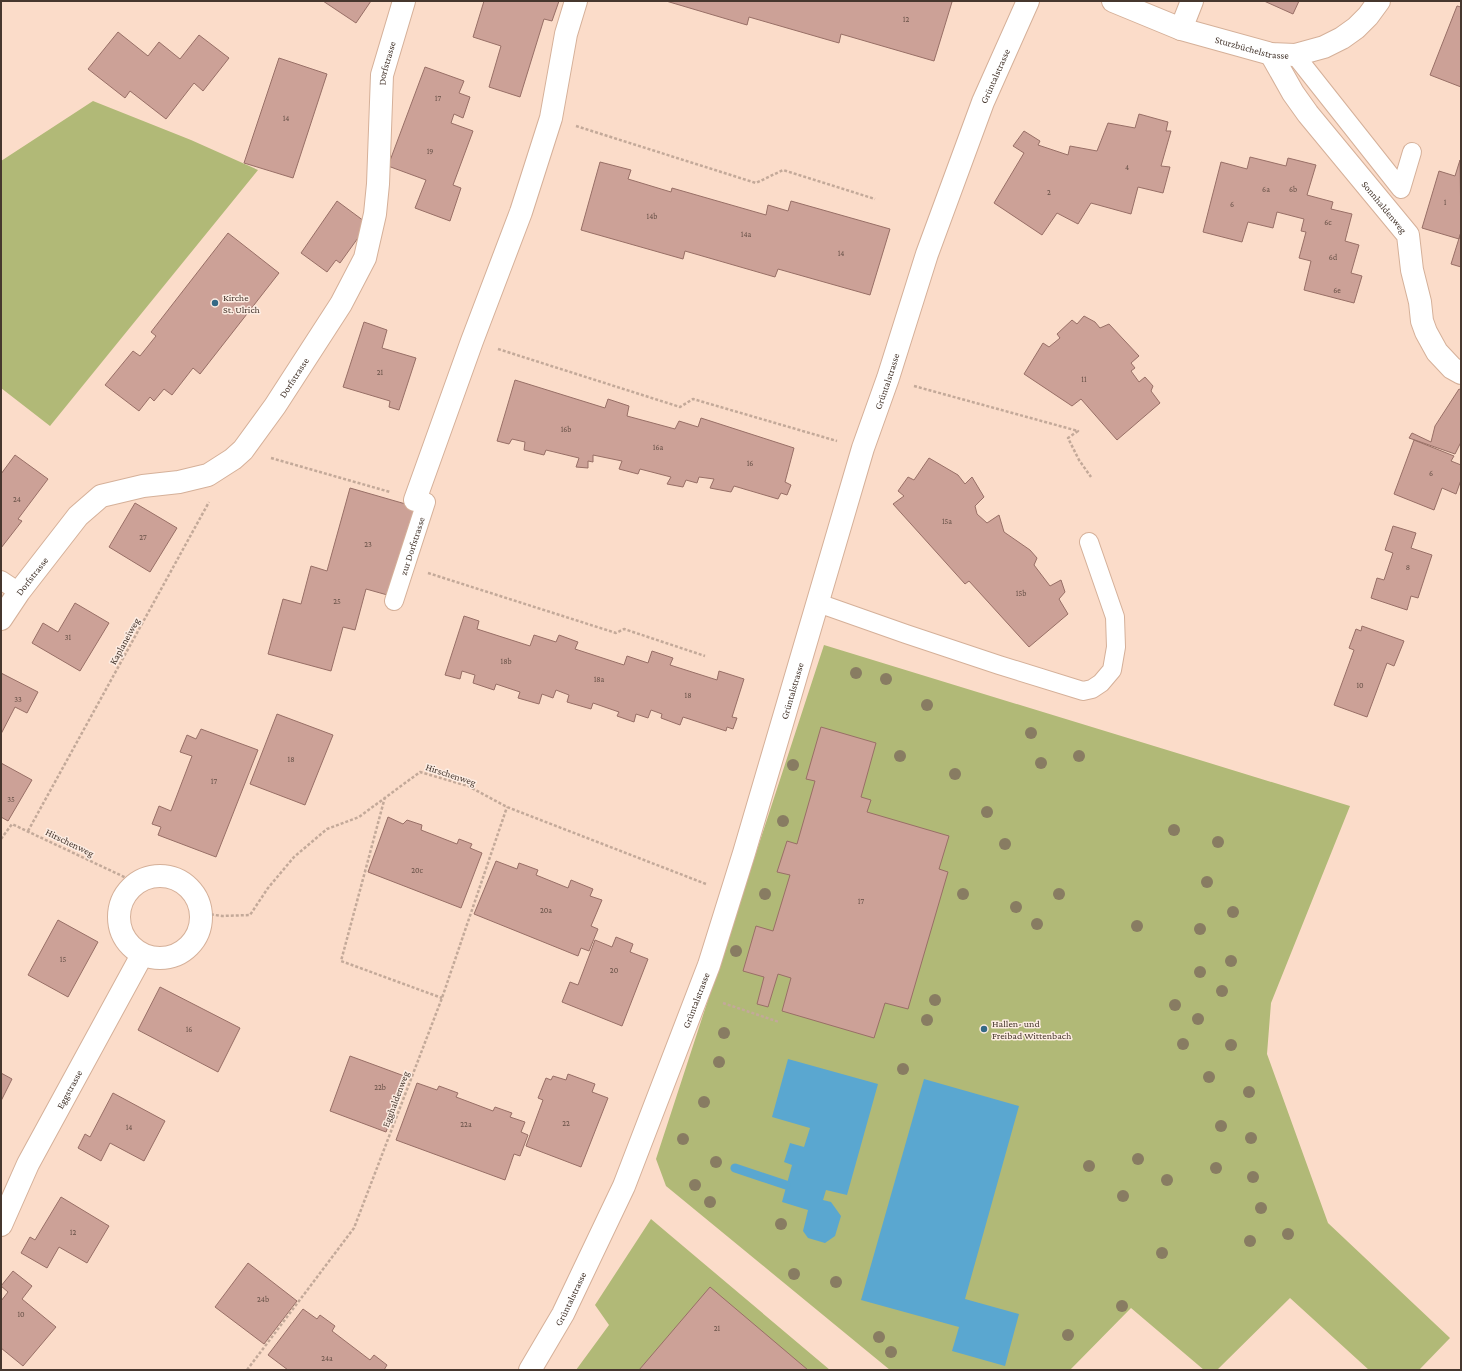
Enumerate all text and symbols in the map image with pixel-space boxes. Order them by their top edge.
house number: 12 [903,15,909,24]
street label: Sturzbüchelstrasse [1214,34,1290,61]
street label: Dorfstrasse [377,39,398,86]
street label: Grüntalstrasse [978,46,1012,105]
house number: 17 [435,94,441,103]
house number: 14 [283,114,289,123]
house number: 19 [427,147,433,156]
house number: 4 [1125,163,1129,172]
street label: Sonnhaldenweg [1360,179,1409,236]
house number: 6a [1262,185,1270,194]
house number: 6b [1289,185,1297,194]
house number: 2 [1047,188,1051,197]
house number: 1 [1444,198,1447,207]
house number: 6 [1230,200,1234,209]
house number: 14b [647,212,657,221]
house number: 6c [1324,218,1332,227]
house number: 14a [741,230,752,239]
house number: 14 [838,249,844,258]
house number: 6d [1329,253,1338,262]
house number: 6e [1333,286,1341,295]
place label: Kirche St. Ulrich [223,292,261,315]
marker: Kirche St. Ulrich [210,298,220,308]
street label: Grüntalstrasse [872,351,902,411]
street label: Dorfstrasse [277,355,311,400]
house number: 21 [377,368,384,377]
house number: 11 [1081,375,1087,384]
house number: 16b [561,425,571,434]
house number: 16a [653,443,664,452]
house number: 16 [747,459,753,468]
house number: 6 [1429,469,1433,478]
house number: 24 [13,495,21,504]
street label: zur Dorfstrasse [398,515,427,577]
house number: 15a [942,517,952,526]
house number: 27 [139,533,147,542]
house number: 23 [364,540,372,549]
street label: Dorfstrasse [14,554,51,597]
house number: 8 [1406,563,1410,572]
house number: 15b [1016,589,1026,598]
house number: 25 [333,597,341,606]
street label: Kaplaneiweg [107,616,142,666]
house number: 31 [65,633,72,642]
house number: 18b [500,657,512,666]
street label: Grüntalstrasse [779,661,806,721]
house number: 18a [594,675,605,684]
house number: 10 [1356,681,1364,690]
house number: 18 [685,691,691,700]
house number: 33 [14,695,22,704]
house number: 18 [288,755,294,764]
street label: Hirschenweg [424,761,478,788]
house number: 17 [211,777,217,786]
house number: 35 [7,795,15,804]
street label: Hirschenweg [44,826,96,859]
house number: 20c [411,866,424,875]
house number: 17 [858,897,864,906]
house number: 20a [540,906,552,915]
house number: 15 [60,955,66,964]
house number: 20 [610,966,619,975]
street label: Grüntalstrasse [680,970,712,1030]
place label: Hallen- und Freibad Wittenbach [992,1018,1072,1041]
marker: Hallen- und Freibad Wittenbach [979,1024,989,1034]
house number: 16 [186,1025,192,1034]
street label: Eggstrasse [54,1068,85,1111]
street label: Egghaldenweg [380,1069,411,1129]
house number: 22b [374,1083,386,1092]
house number: 22 [562,1119,570,1128]
house number: 22a [460,1120,472,1129]
house number: 14 [126,1123,132,1132]
house number: 12 [70,1228,76,1237]
street label: Grüntalstrasse [552,1269,589,1328]
house number: 24b [257,1295,269,1304]
house number: 10 [17,1310,25,1319]
house number: 21 [714,1324,721,1333]
house number: 24a [321,1354,333,1363]

